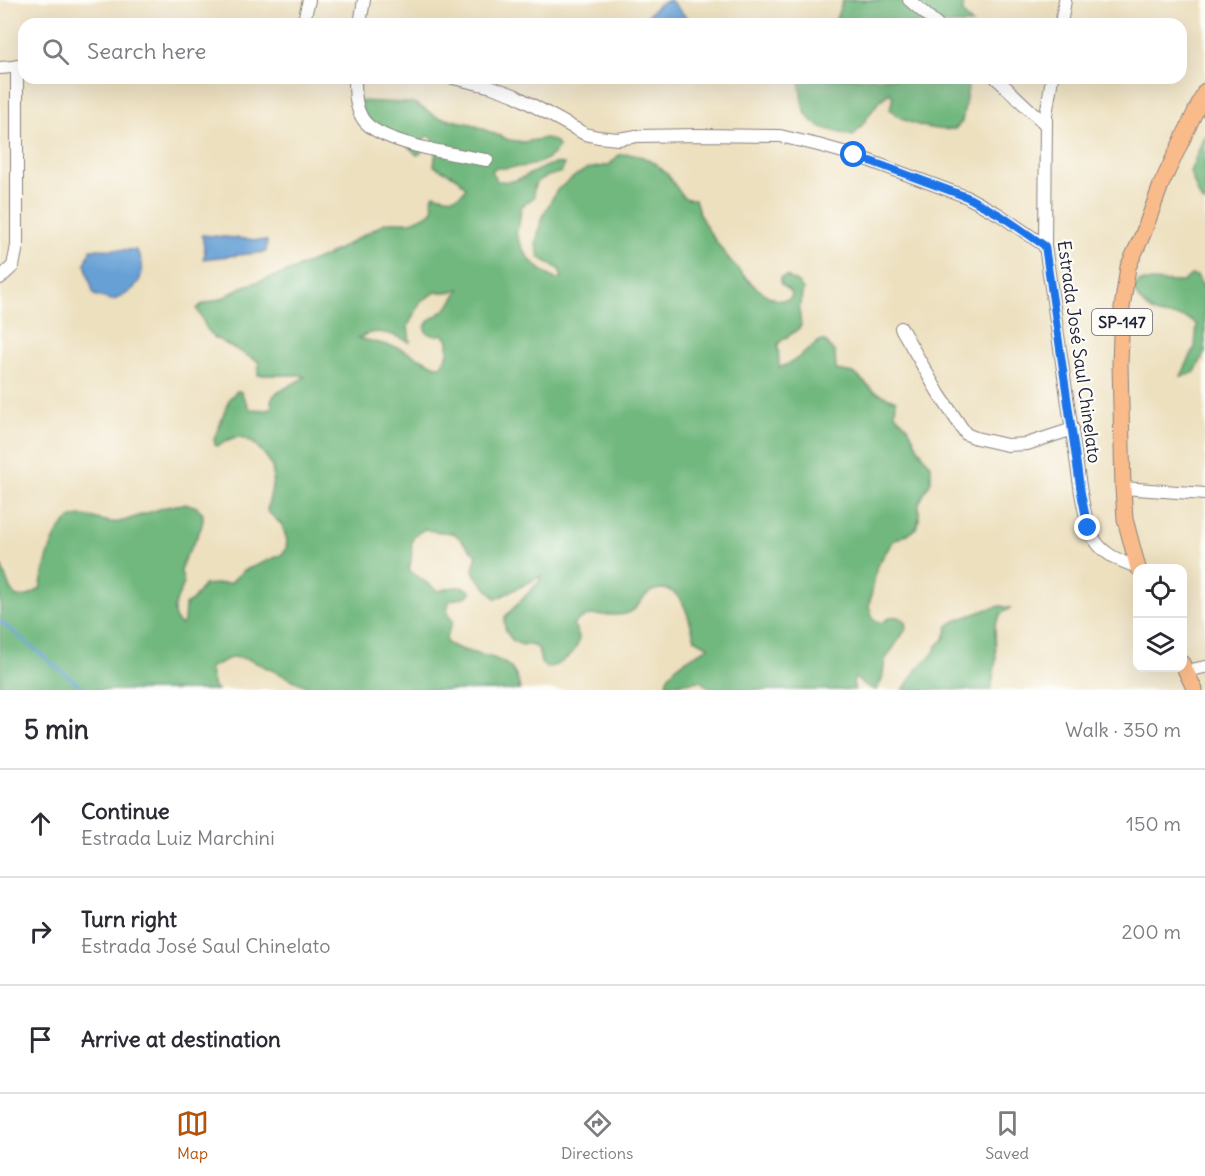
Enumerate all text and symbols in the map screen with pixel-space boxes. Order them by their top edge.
search box [18,18,1187,84]
icon: search [39,35,72,68]
text: Search here [87,37,206,65]
route start [840,141,866,167]
street label: Estrada José Saul Chinelato [1052,239,1107,465]
road number: SP-147 [1092,309,1152,335]
route end [1074,514,1100,540]
map controls [1133,564,1187,672]
button: locate [1133,564,1187,618]
button: layers [1133,618,1187,672]
text: 5 min [24,713,89,746]
text: Walk · 350 m [1065,717,1181,742]
text: Continue [81,797,170,825]
icon: ahead [24,807,57,840]
text: 150 m [1126,811,1181,836]
text: Estrada Luiz Marchini [81,825,275,850]
text: Turn right [81,905,177,933]
icon: right [24,915,57,948]
text: 200 m [1121,919,1181,944]
text: Estrada José Saul Chinelato [81,933,331,958]
icon: arrive [24,1023,57,1056]
text: Arrive at destination [81,1025,281,1053]
tab: Map [176,1107,209,1163]
tab: Directions [561,1107,633,1163]
tab: Saved [985,1107,1029,1163]

